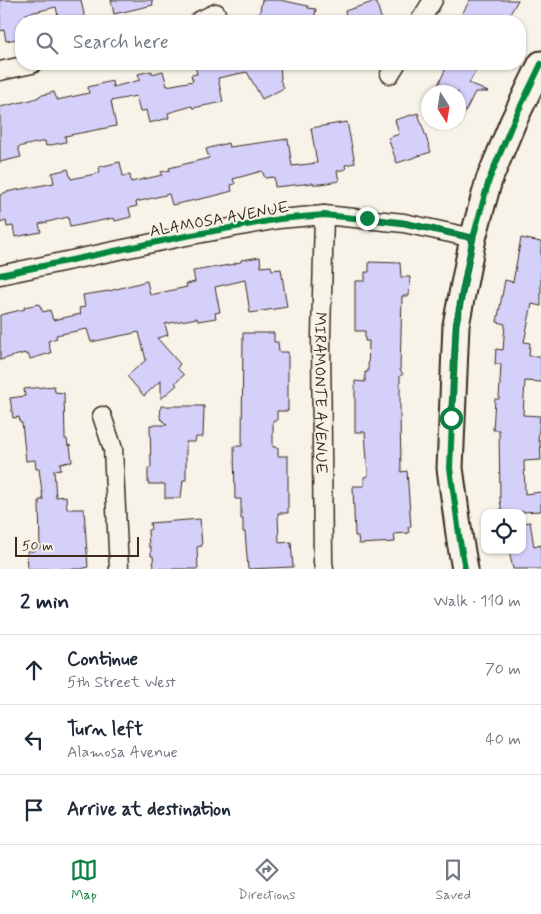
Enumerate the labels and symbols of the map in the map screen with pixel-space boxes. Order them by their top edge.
north arrow [421,85,466,130]
street label: ALAMOSA AVENUE [148,197,291,242]
route end [356,207,379,230]
street label: MIRAMONTE AVENUE [309,312,331,474]
route start [440,407,463,430]
scale bar [15,534,139,557]

